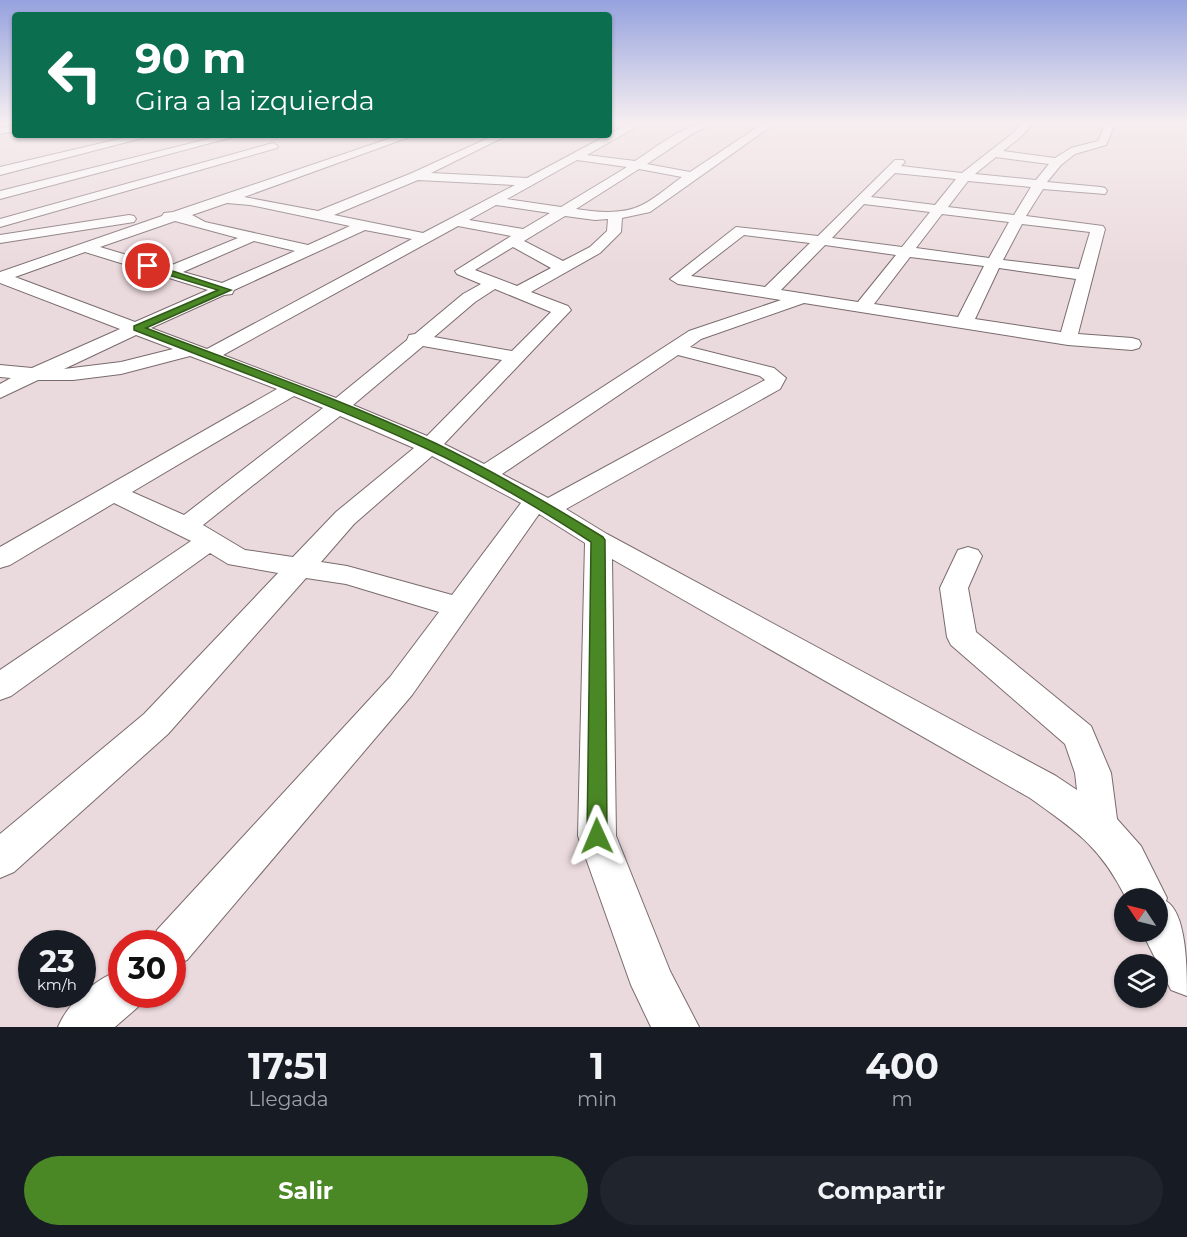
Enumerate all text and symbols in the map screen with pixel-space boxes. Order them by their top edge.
text: 90 m [135,32,246,84]
icon: left [36,36,114,114]
text: Gira a la izquierda [135,84,375,117]
pin [122,240,173,291]
icon: arrive [131,249,164,282]
position arrow [565,804,629,868]
north arrow [1114,888,1168,942]
map controls [1114,888,1168,1008]
speed limit sign: 30 [108,930,186,1008]
text: 23 [39,943,75,980]
button: layers [1114,954,1168,1008]
text: km/h [37,975,77,994]
text: 17:51 [248,1044,329,1088]
text: 1 [590,1044,604,1088]
text: 400 [865,1044,939,1088]
text: Llegada [248,1087,329,1111]
text: min [577,1087,617,1111]
text: m [891,1087,913,1111]
button: Salir [24,1156,588,1225]
button: Compartir [600,1156,1163,1225]

